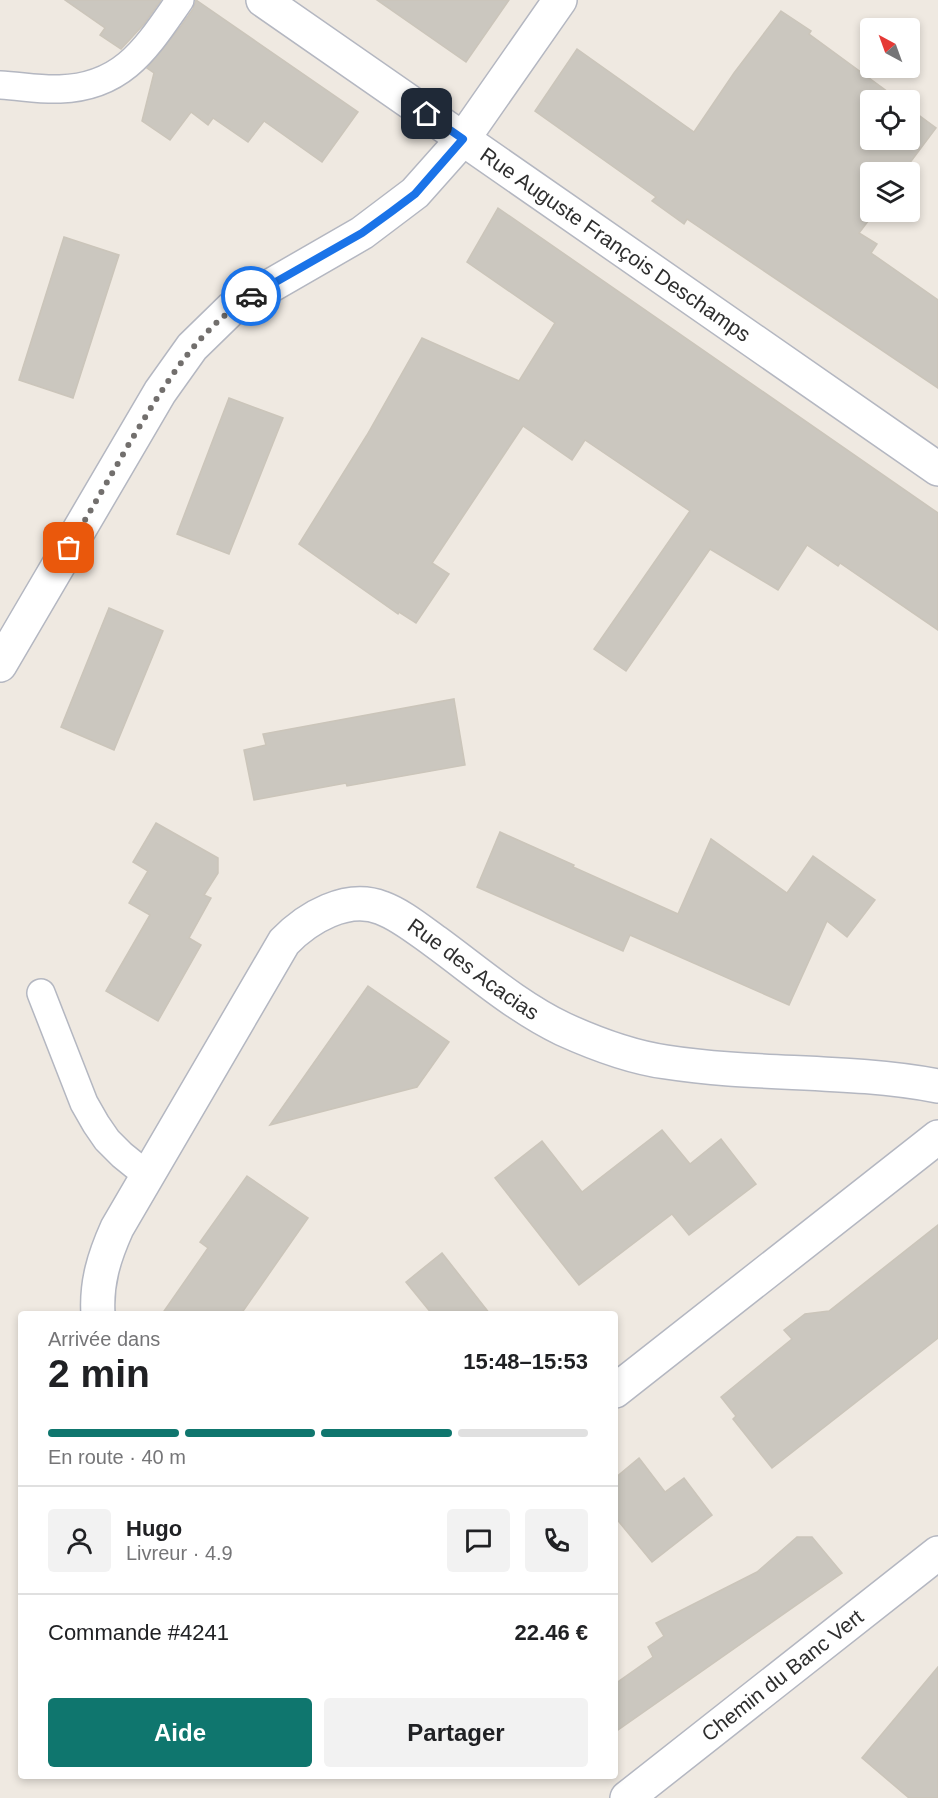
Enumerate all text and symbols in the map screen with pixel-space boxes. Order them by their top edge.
north arrow [860,18,920,78]
map controls [860,18,920,222]
pin [401,88,452,139]
button: locate [860,90,920,150]
icon: home [410,97,443,130]
street label: Rue Auguste François Deschamps [476,143,755,346]
button: layers [860,162,920,222]
courier [221,266,281,326]
icon: car [235,280,268,313]
pin [43,522,94,573]
icon: bag [52,531,85,564]
street label: Rue des Acacias [404,913,543,1024]
text: Arrivée dans [48,1328,160,1350]
text: 15:48–15:53 [463,1349,588,1374]
text: 2 min [48,1352,150,1395]
text: En route · 40 m [48,1446,186,1468]
button: person [48,1509,111,1572]
button: chat [447,1509,510,1572]
button: phone [525,1509,588,1572]
text: Hugo [126,1516,182,1541]
text: Livreur · 4.9 [126,1542,233,1564]
street label: Chemin du Banc Vert [697,1605,867,1746]
text: Commande #4241 [48,1620,229,1645]
text: 22.46 € [515,1620,588,1645]
button: Aide [48,1698,312,1767]
button: Partager [324,1698,588,1767]

